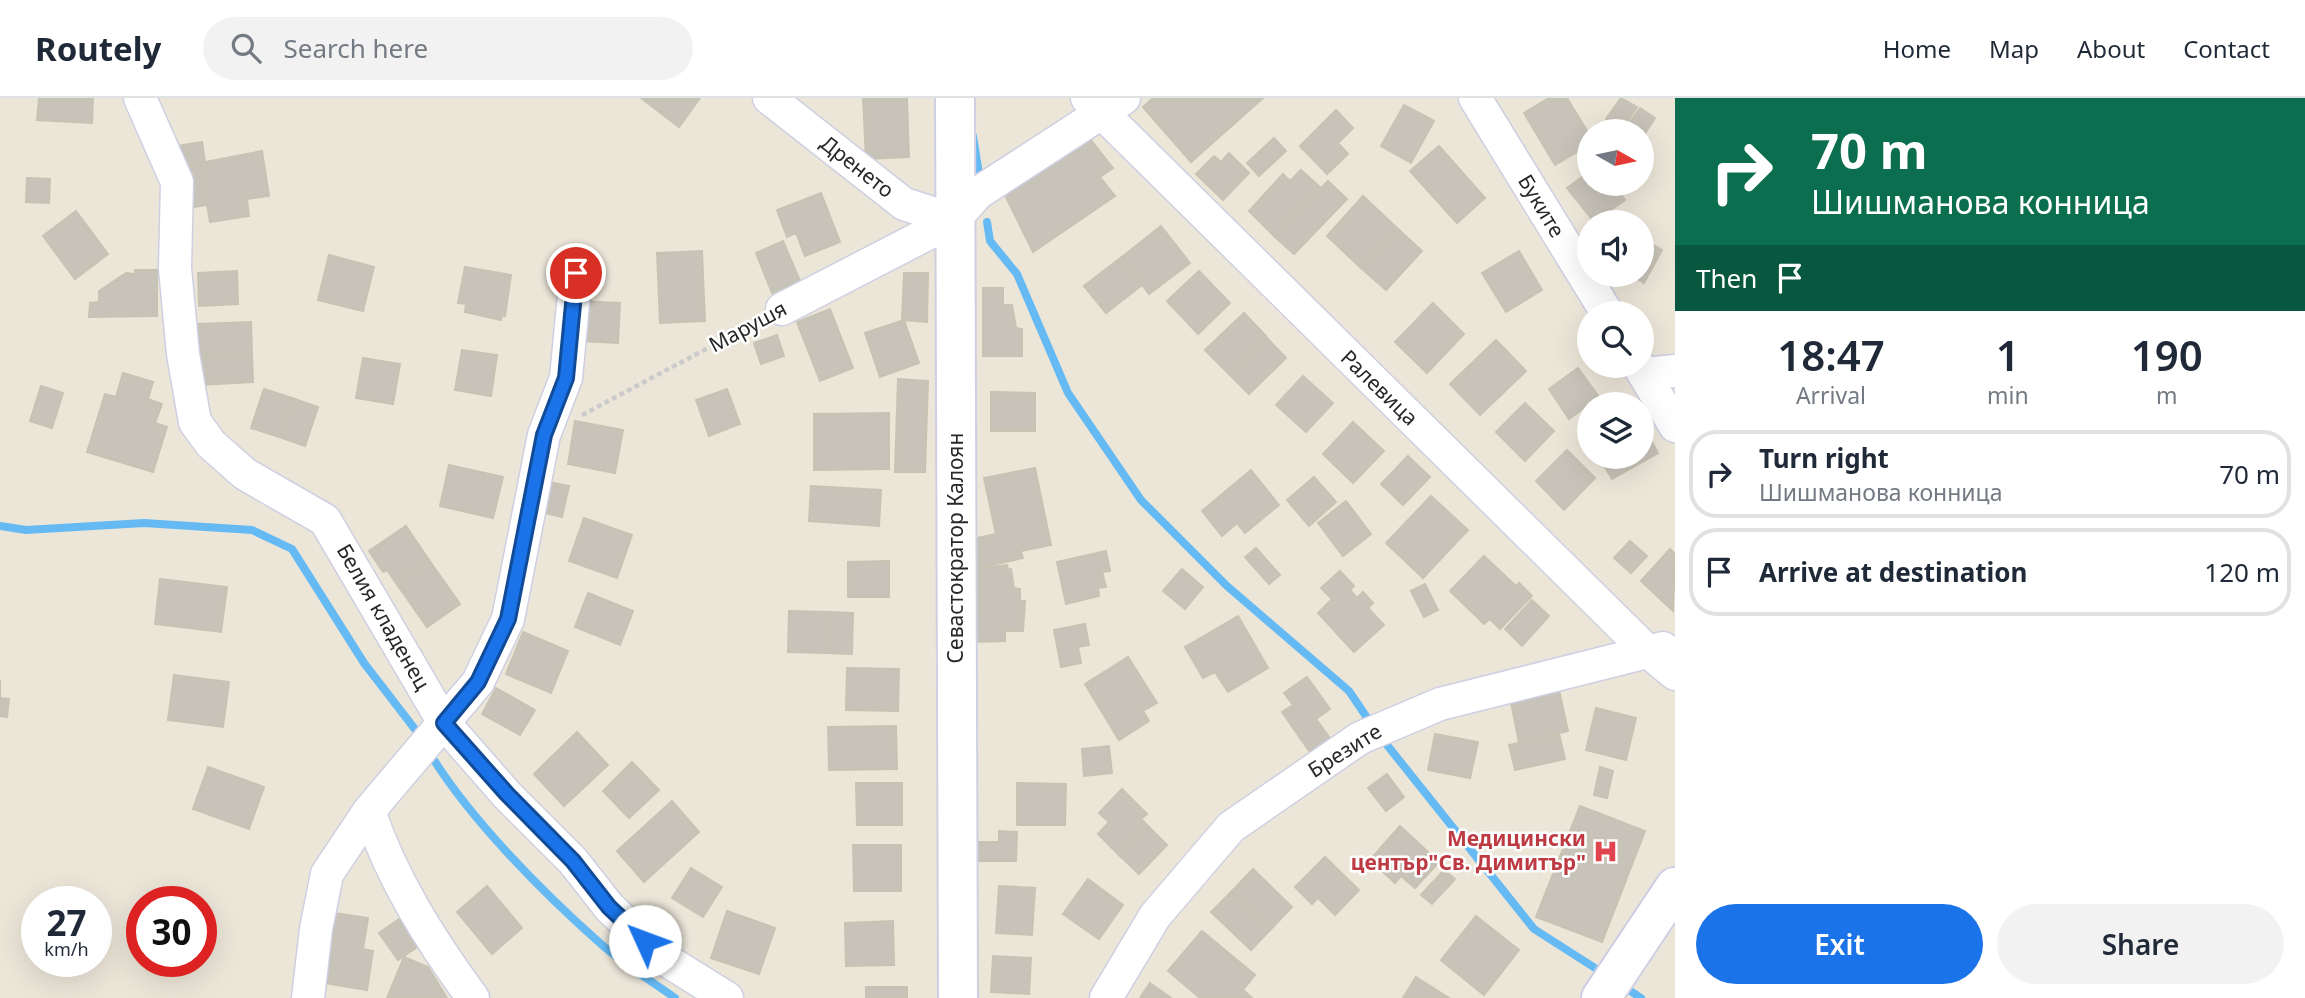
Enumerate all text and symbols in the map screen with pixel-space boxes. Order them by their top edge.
search box [203,17,693,80]
text: Routely [35,26,161,71]
icon: search [227,29,265,67]
text: Search here [283,30,428,66]
text: Home [1883,32,1951,65]
text: Map [1989,32,2039,65]
text: About [2077,32,2145,65]
text: Contact [2183,32,2270,65]
text: 70 m [1811,117,1928,183]
north arrow [1577,119,1654,196]
map controls [1577,119,1654,469]
icon: right [1696,126,1787,217]
street label: Дренето [815,129,900,204]
street label: Буките [1512,169,1572,242]
text: Шишманова конница [1811,180,2150,223]
button: sound [1577,210,1654,287]
pin [546,243,606,303]
icon: arrive [557,254,595,292]
icon: arrive [1771,259,1809,297]
text: Then [1696,260,1757,296]
street label: Марушя [704,294,791,358]
button: search [1577,301,1654,378]
text: 18:47 [1777,326,1885,383]
text: 1 [1996,326,2020,383]
text: 190 [2131,326,2203,383]
street label: Ралевица [1335,343,1424,431]
text: Arrival [1796,379,1866,411]
text: min [1987,379,2029,411]
text: m [2156,379,2178,411]
button: layers [1577,392,1654,469]
street label: Севастократор Калоян [941,433,969,663]
text: Turn right [1759,440,1889,476]
icon: right [1700,455,1738,493]
text: 70 m [2219,456,2280,492]
text: Шишманова конница [1759,476,2002,508]
street label: Белия кладенец [331,538,437,695]
icon: arrive [1700,553,1738,591]
text: Arrive at destination [1759,554,2028,590]
text: 120 m [2204,554,2280,590]
street label: Брезите [1302,717,1387,784]
place label: Медицински център"Св. Димитър" [1351,824,1586,876]
hospital icon: Медицински център"Св. Димитър" [1592,837,1620,865]
speed limit sign: 30 [126,886,217,977]
text: 27 [46,899,87,946]
position arrow [608,904,682,978]
button: Exit [1696,904,1983,984]
button: Share [1997,904,2284,984]
text: km/h [44,937,89,961]

